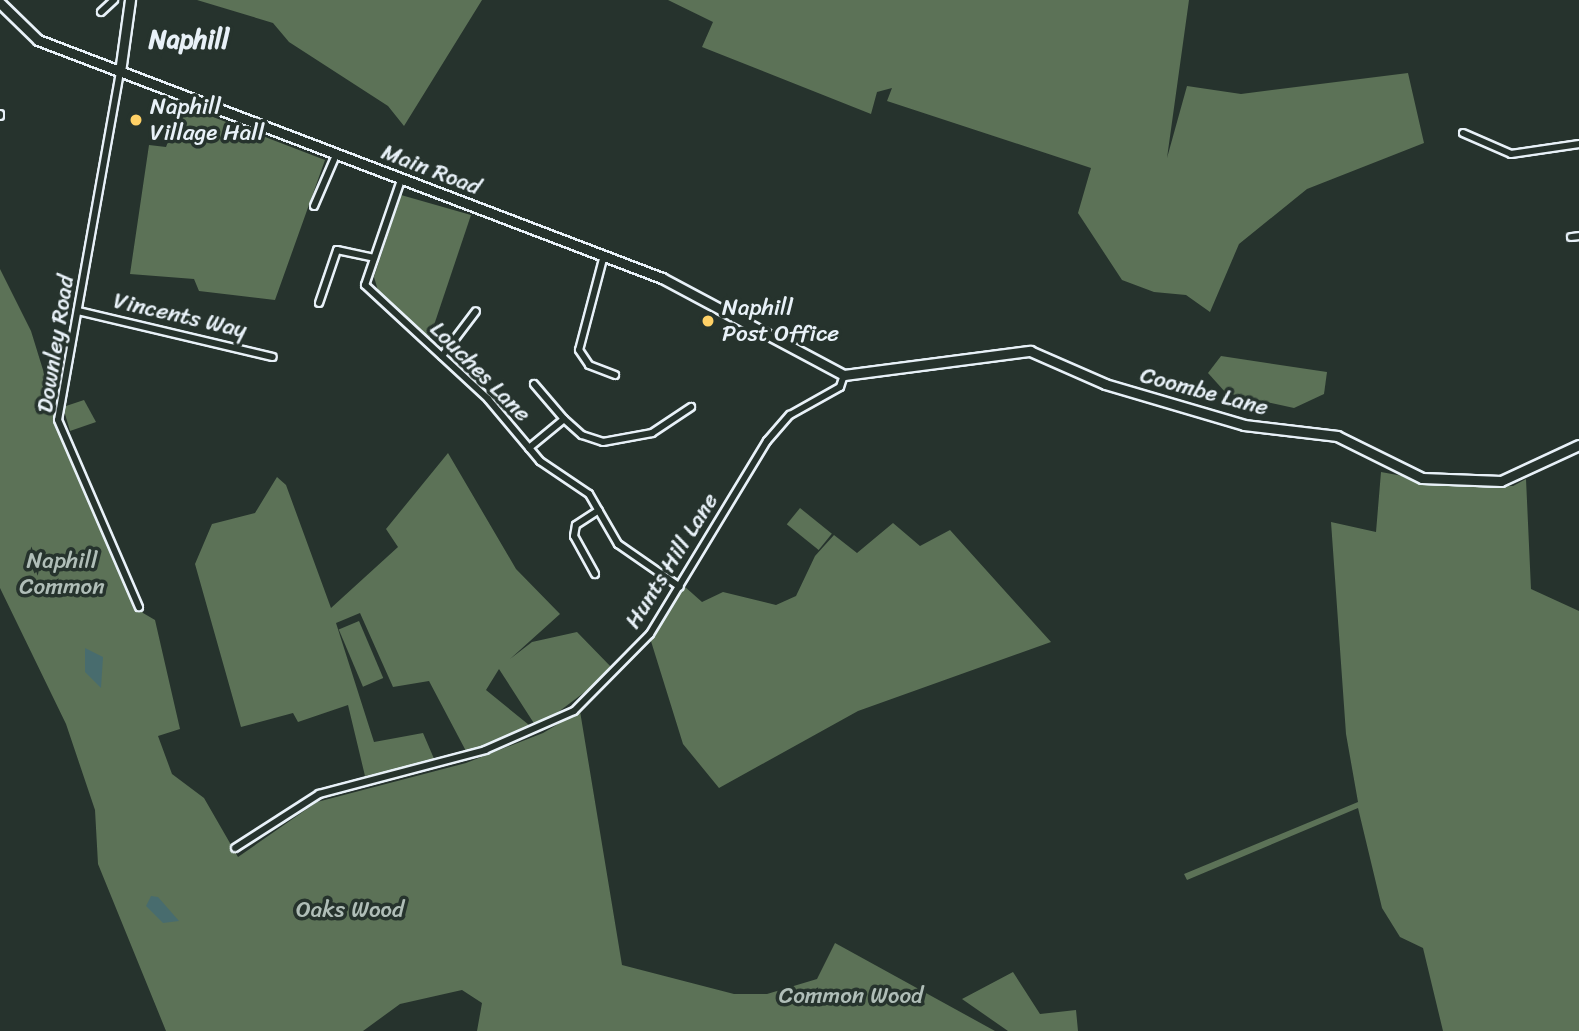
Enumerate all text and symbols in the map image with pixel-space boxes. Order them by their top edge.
district label: Naphill [149,24,229,56]
place label: Naphill Village Hall [150,93,264,147]
marker: Naphill Village Hall [128,112,144,128]
street label: Main Road [377,138,485,202]
street label: Downley Road [31,273,81,415]
street label: Vincents Way [111,287,249,345]
place label: Naphill Post Office [722,294,839,348]
marker: Naphill Post Office [700,313,716,329]
street label: Louches Lane [424,316,536,428]
street label: Coombe Lane [1137,362,1271,422]
street label: Hunts Hill Lane [619,488,725,634]
park label: Naphill Common [19,547,105,601]
park label: Oaks Wood [296,896,404,924]
park label: Common Wood [779,982,923,1010]

